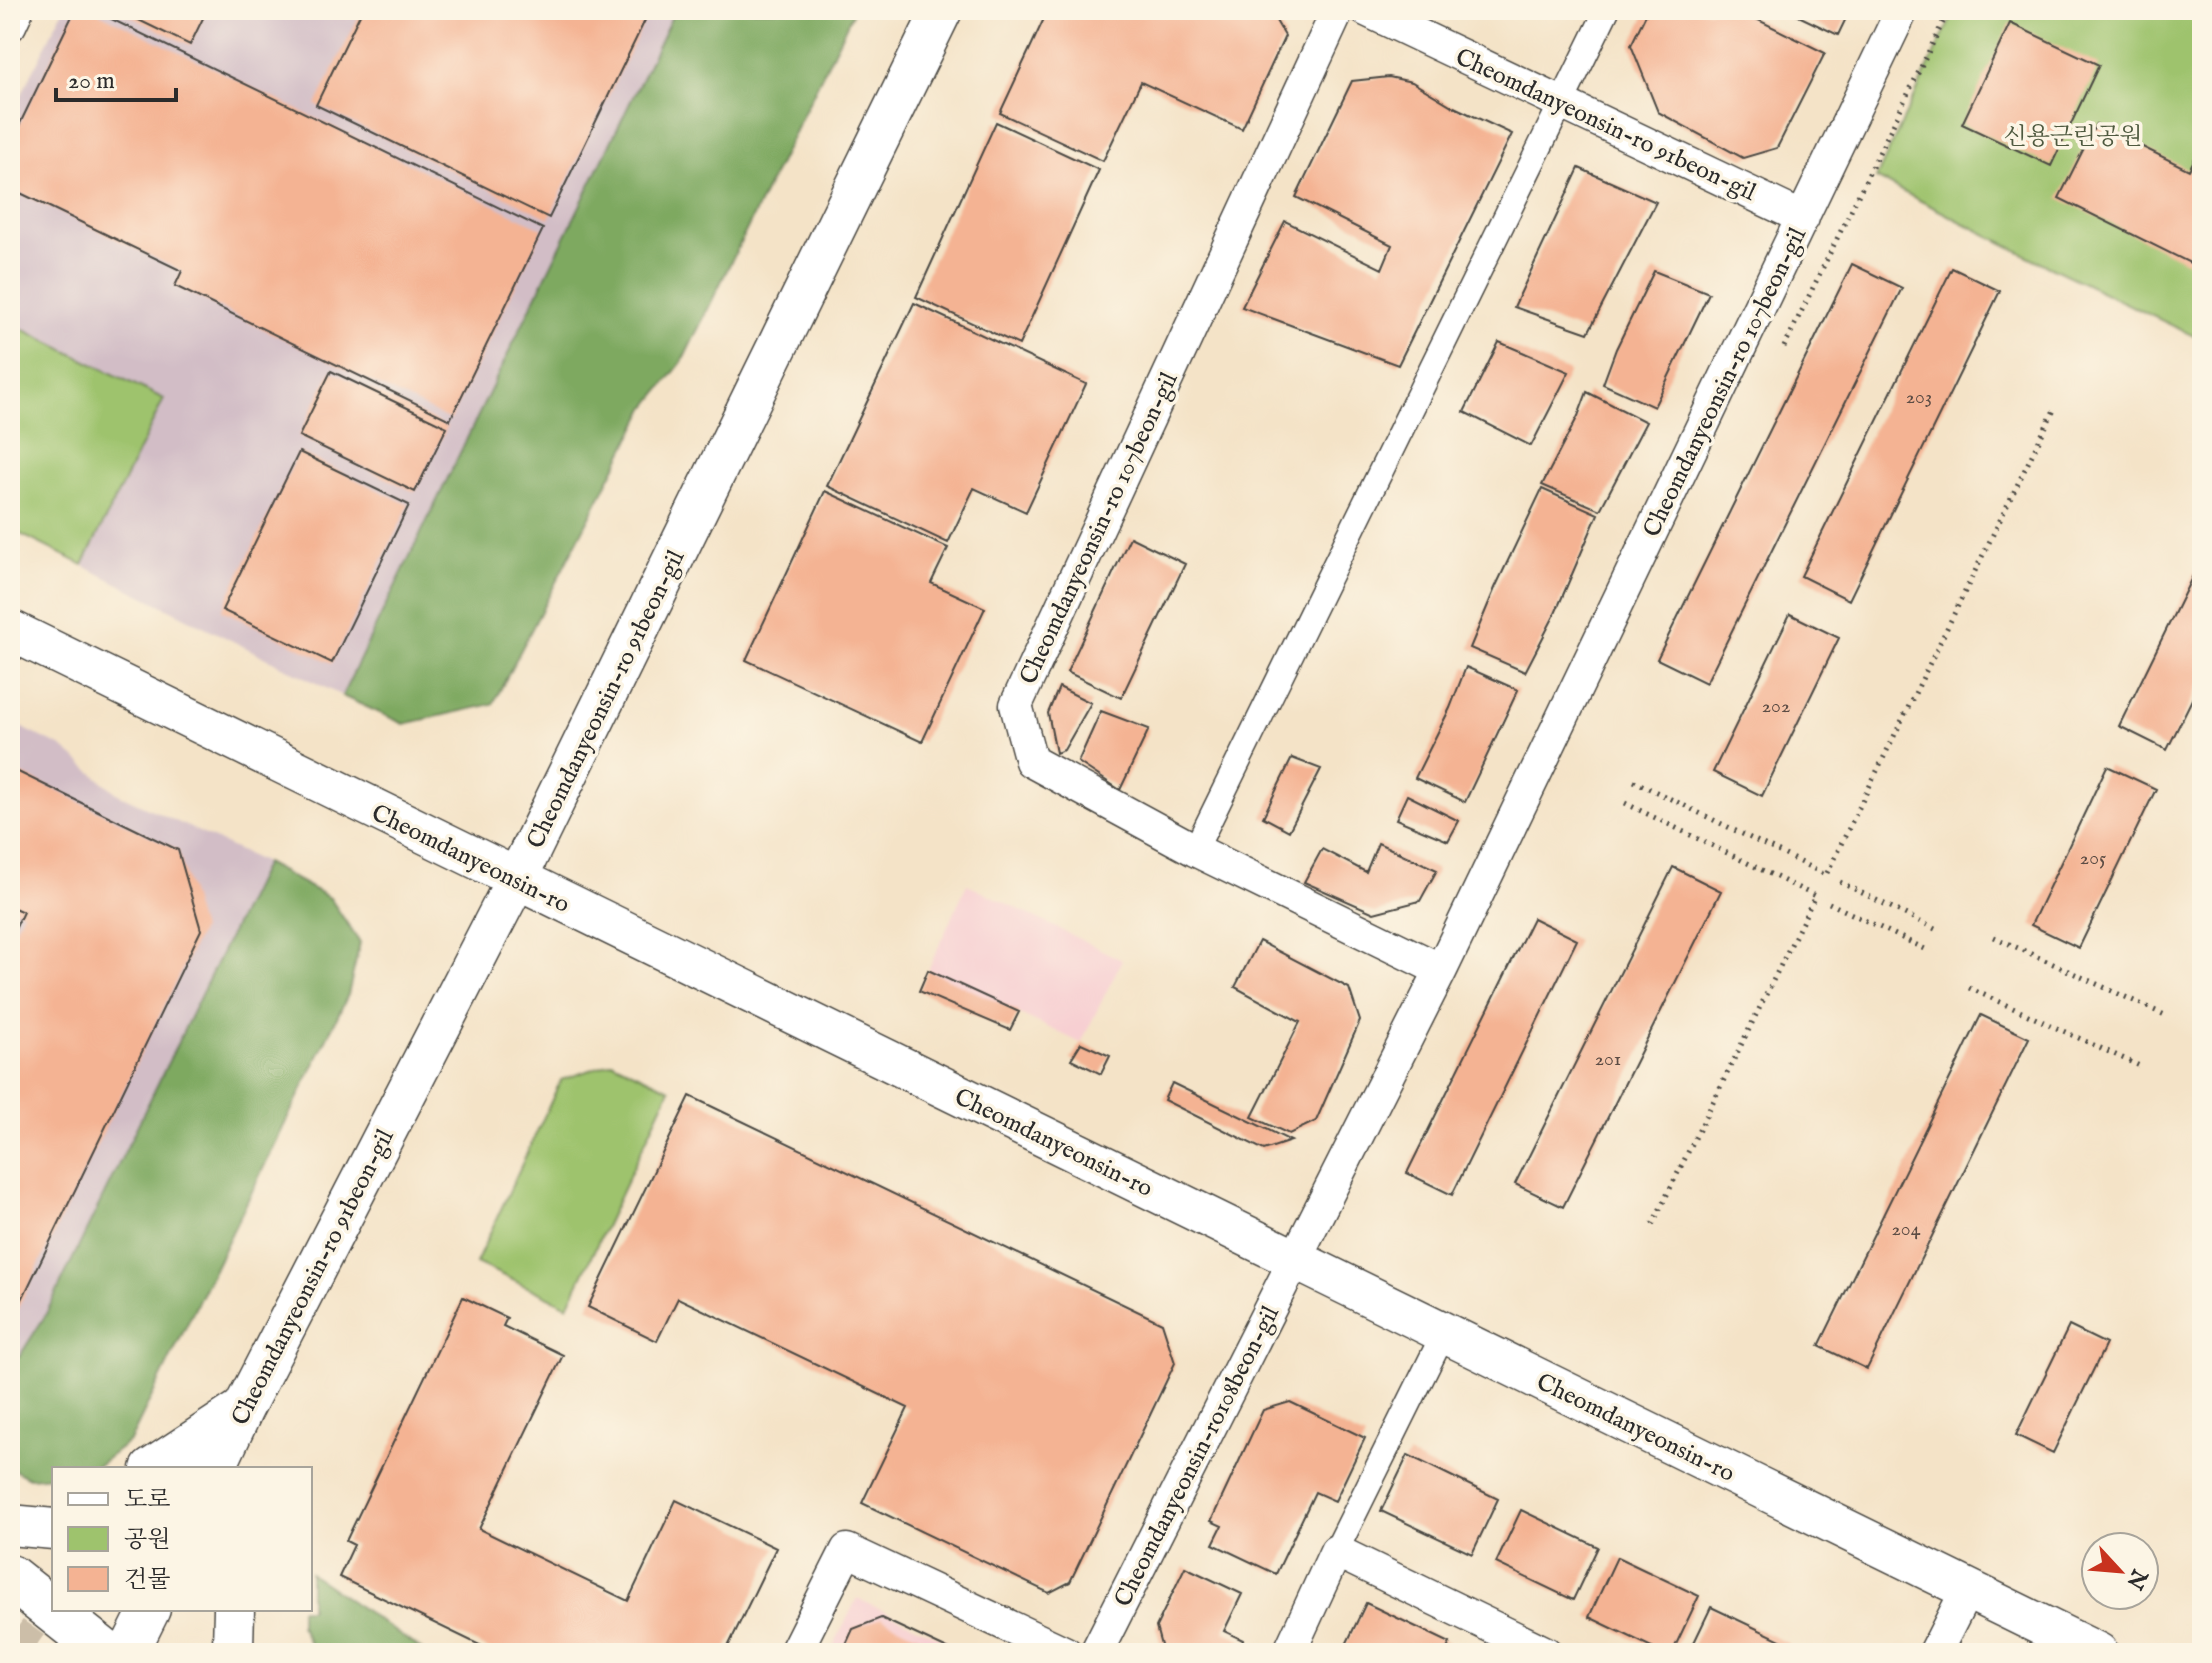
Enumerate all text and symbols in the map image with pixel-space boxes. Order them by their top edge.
street label: Cheomdanyeonsin-ro 91beon-gil [1450,42,1761,209]
scale bar [56,52,176,102]
text: 20 m [68,66,115,97]
park label: 신용근린공원 [2003,122,2143,153]
street label: Cheomdanyeonsin-ro 107beon-gil [1637,222,1814,542]
street label: Cheomdanyeonsin-ro 107beon-gil [1013,367,1186,689]
house number: 203 [1906,385,1932,410]
street label: Cheomdanyeonsin-ro 91beon-gil [521,545,692,854]
house number: 202 [1762,694,1790,719]
street label: Cheomdanyeonsin-ro [366,798,575,921]
house number: 205 [2080,846,2106,871]
house number: 201 [1595,1047,1621,1072]
street label: Cheomdanyeonsin-ro [949,1082,1158,1205]
street label: Cheomdanyeonsin-ro 91beon-gil [225,1124,402,1431]
house number: 204 [1891,1217,1921,1242]
street label: Cheomdanyeonsin-ro108beon-gil [1108,1301,1287,1612]
street label: Cheomdanyeonsin-ro [1531,1367,1740,1490]
legend [52,1467,312,1611]
text: 도로 [124,1485,170,1516]
text: 공원 [124,1525,170,1556]
north arrow [2080,1531,2160,1611]
text: N [2119,1563,2153,1594]
text: 건물 [124,1565,170,1596]

